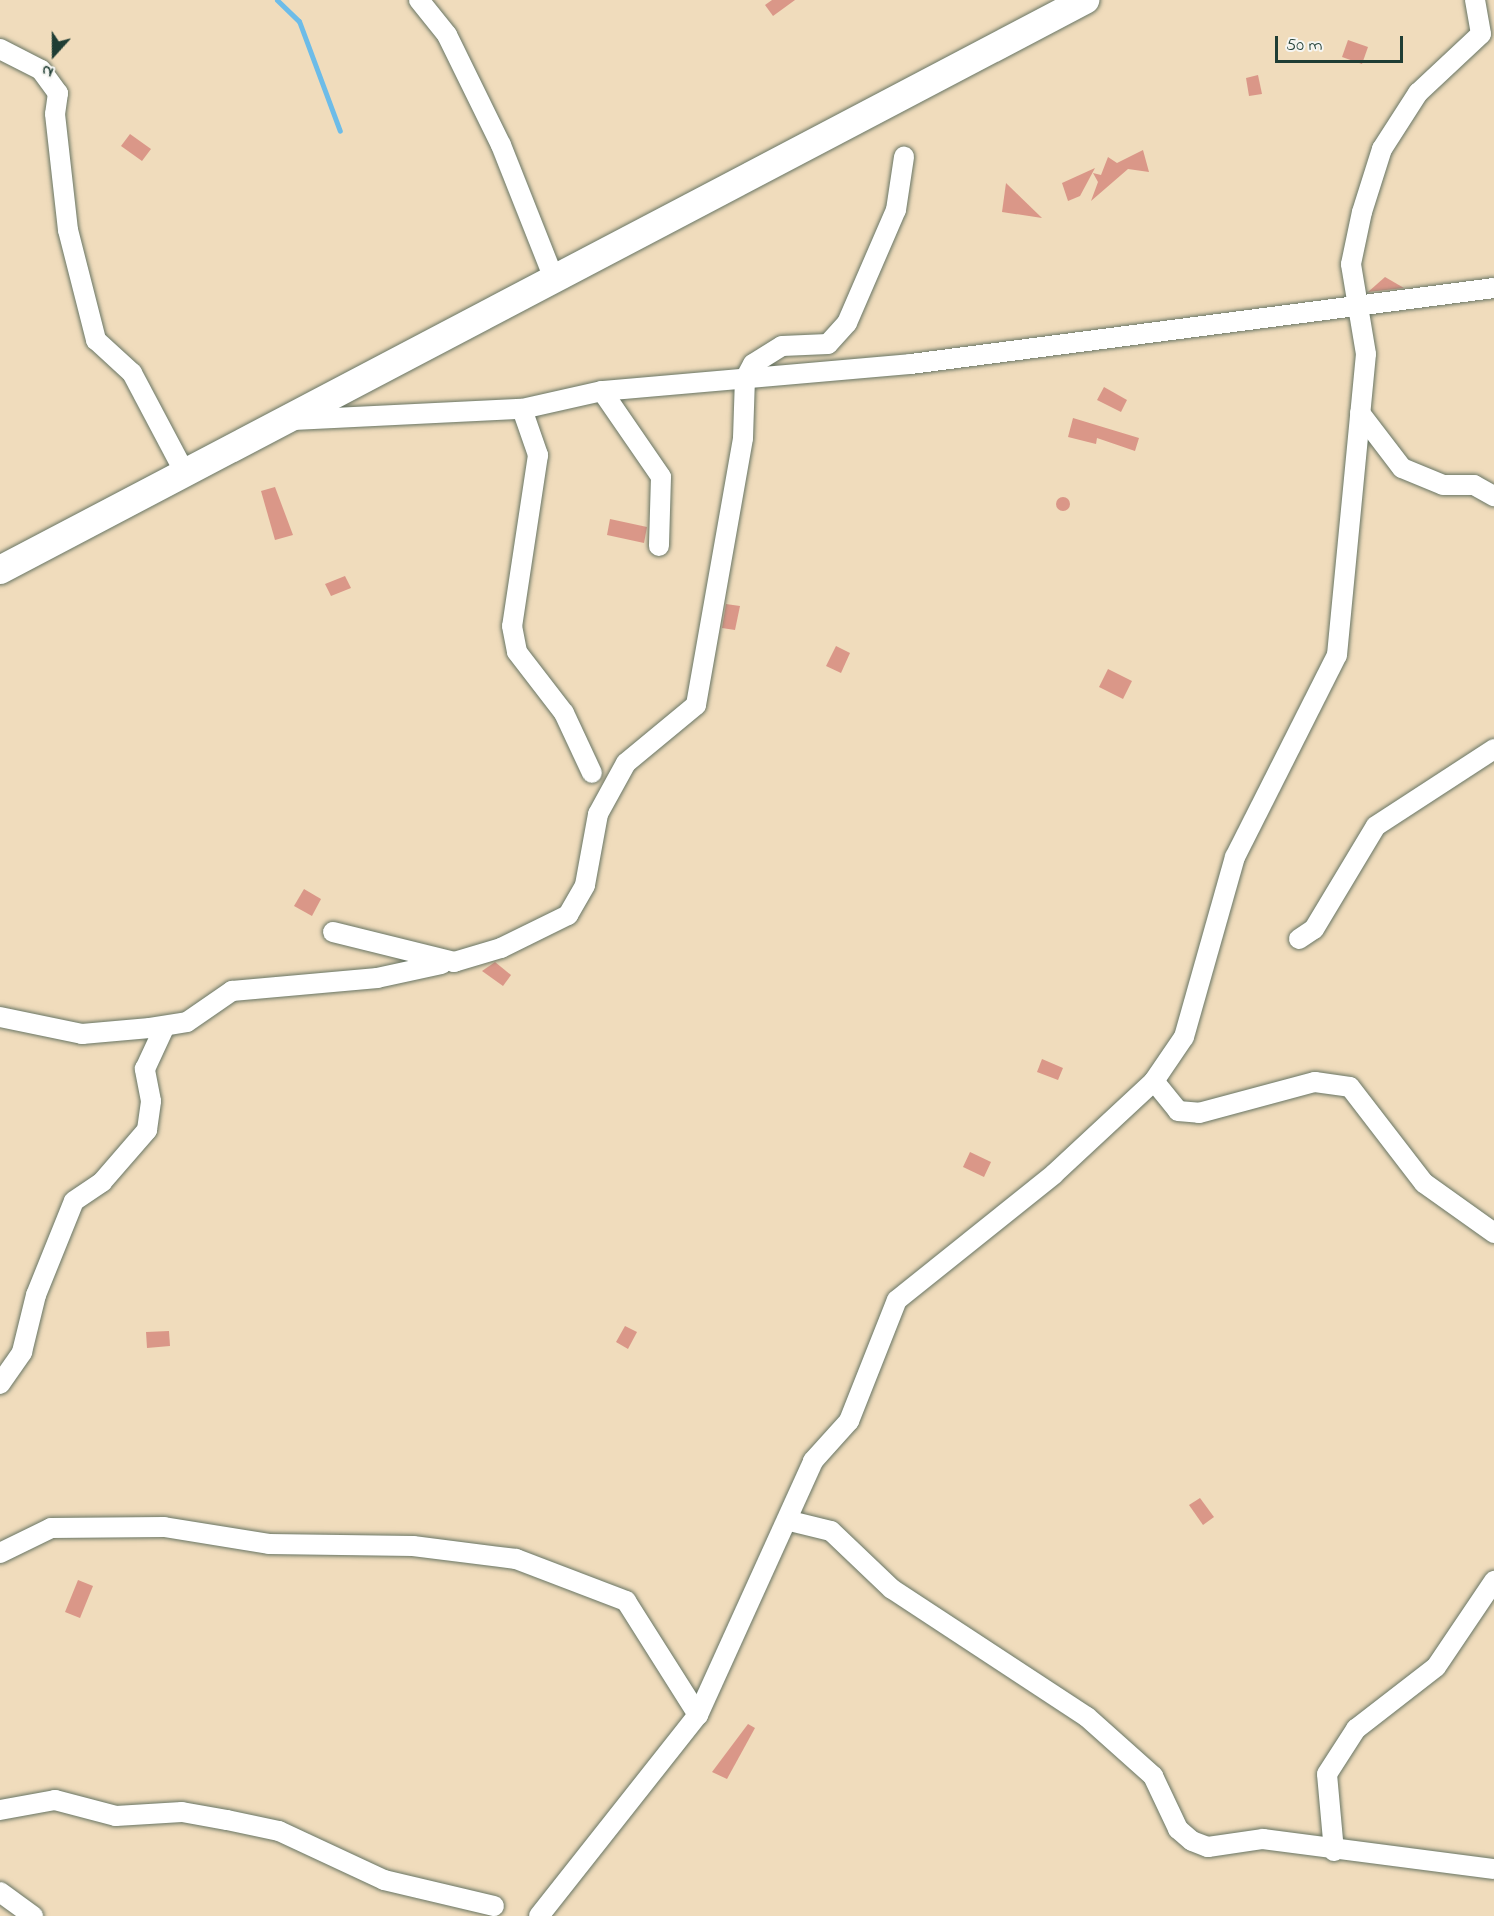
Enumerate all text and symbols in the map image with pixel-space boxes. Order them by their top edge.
north arrow [24,24,84,84]
scale bar [1278,24,1406,62]
text: 50 m [1286,33,1323,59]
text: N [38,58,57,84]

